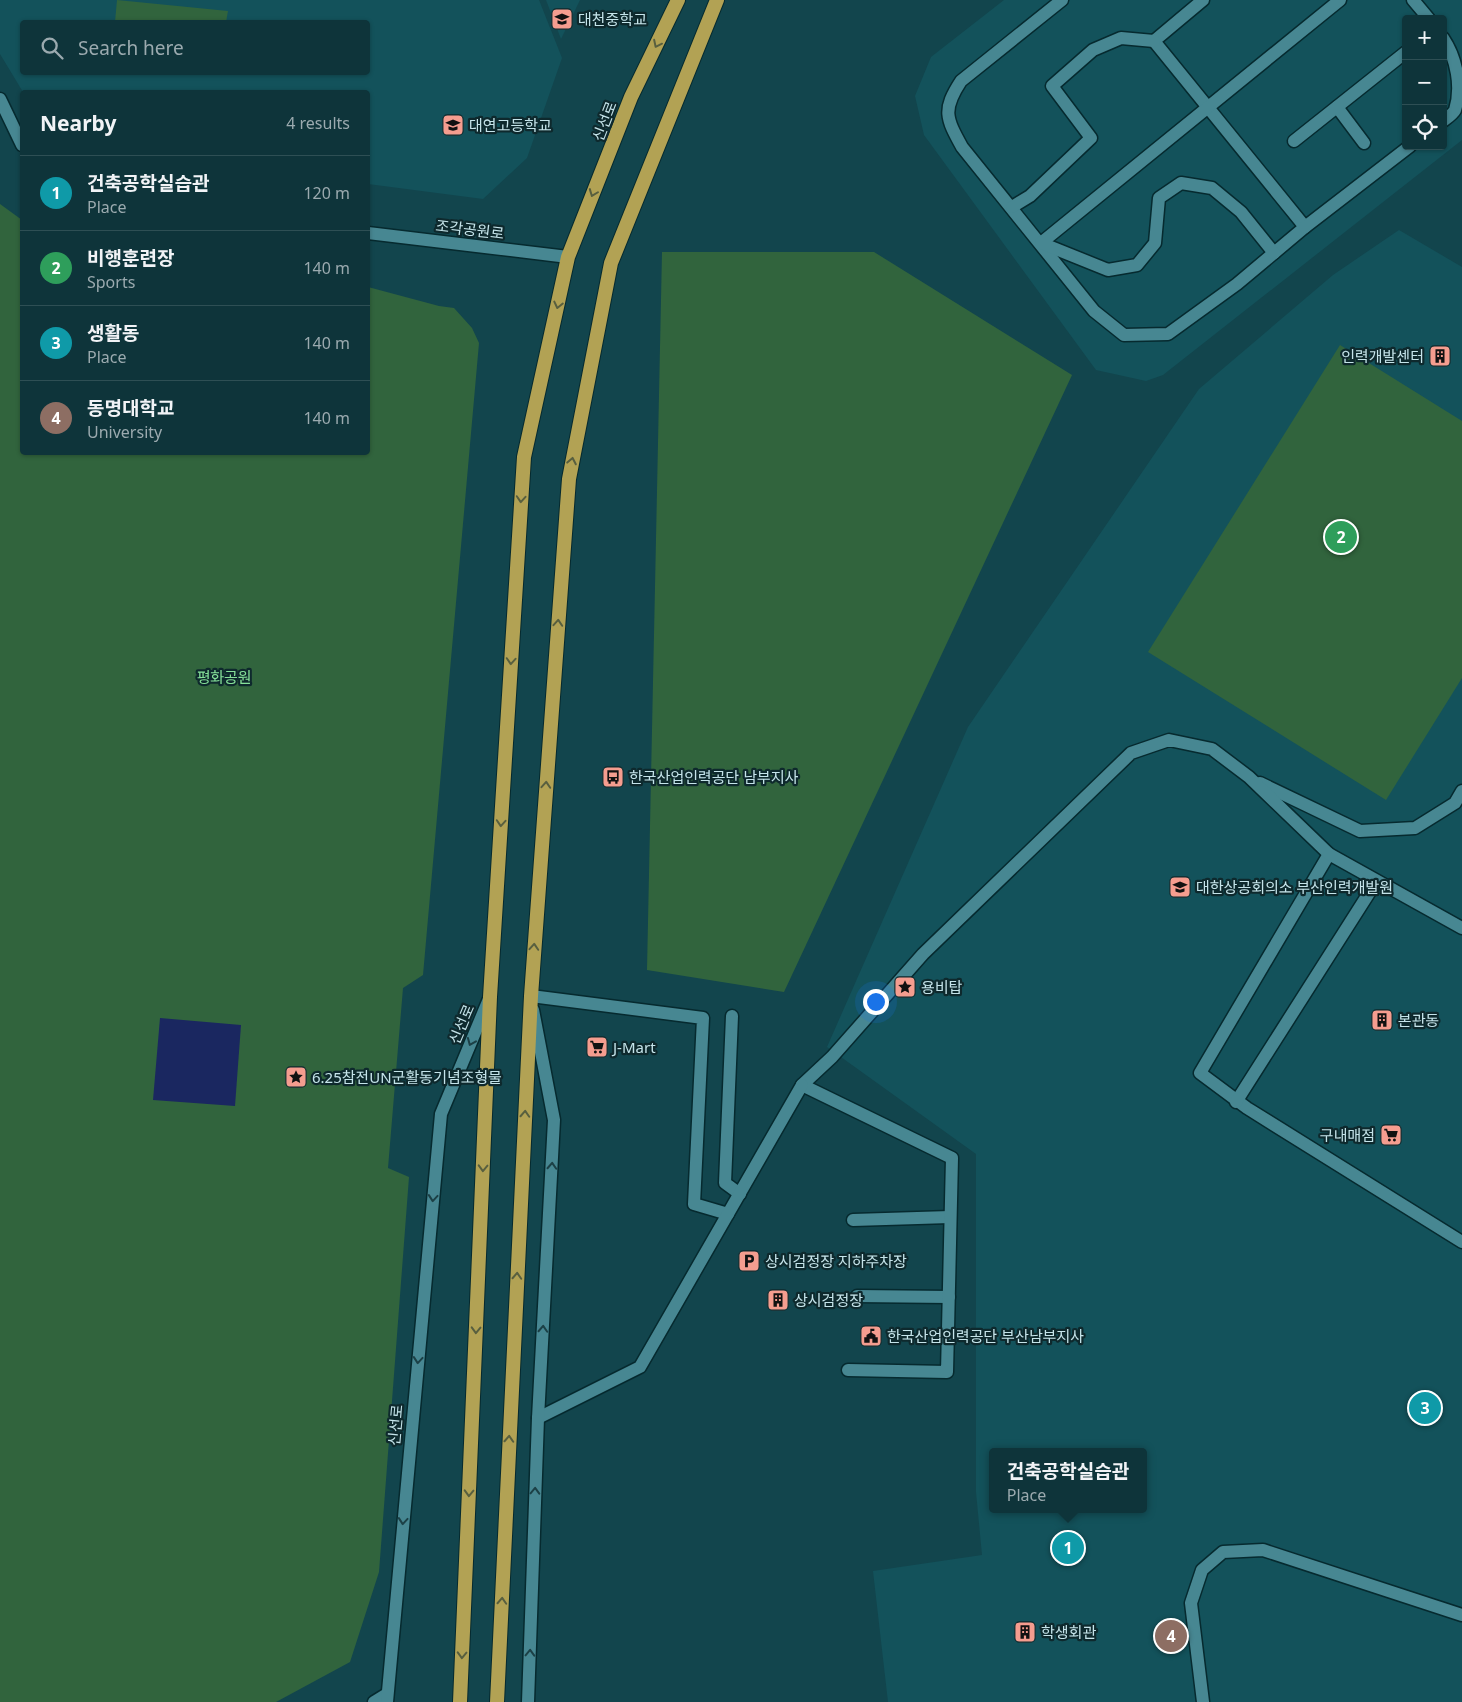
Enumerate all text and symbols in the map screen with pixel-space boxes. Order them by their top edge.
school or university icon: 대천중학교 [550,7,574,31]
place label: 대천중학교 [578,9,647,29]
map controls [1402,15,1447,150]
button: + [1402,15,1447,60]
search box [20,20,370,75]
icon: search [38,34,66,62]
text: Search here [78,35,184,61]
one-way arrow [653,39,663,48]
button: − [1402,60,1447,105]
street label: 신선로 [587,98,621,144]
button: locate [1402,105,1447,150]
text: Nearby [40,109,116,137]
text: 4 results [286,112,350,134]
school or university icon: 대연고등학교 [441,113,465,137]
place label: 대연고등학교 [469,115,552,135]
text: 건축공학실습관 [87,170,209,196]
text: 1 [51,182,61,204]
text: 120 m [303,182,350,204]
one-way arrow [589,188,600,197]
text: Place [87,196,127,218]
street label: 조각공원로 [435,215,505,243]
text: 비행훈련장 [87,245,174,271]
text: 2 [51,257,61,279]
text: 140 m [303,257,350,279]
text: Sports [87,271,135,293]
one-way arrow [553,300,564,309]
text: 생활동 [87,320,139,346]
text: 3 [51,332,61,354]
text: 140 m [303,332,350,354]
building icon: 인력개발센터 [1428,344,1452,368]
text: Place [87,346,127,368]
place label: 인력개발센터 [1341,346,1424,366]
text: 동명대학교 [87,395,174,421]
text: 4 [51,407,61,429]
text: 140 m [303,407,350,429]
text: University [87,421,162,443]
one-way arrow [566,457,577,466]
one-way arrow [516,495,527,503]
pin: 2 [1325,518,1357,556]
one-way arrow [552,619,563,627]
one-way arrow [505,657,516,665]
park label: 평화공원 [196,667,252,687]
bus stop icon: 한국산업인력공단 남부지사 [601,765,625,789]
place label: 한국산업인력공단 남부지사 [629,767,799,787]
one-way arrow [540,781,551,789]
one-way arrow [495,819,506,827]
school or university icon: 대한상공회의소 부산인력개발원 [1168,875,1192,899]
place label: 대한상공회의소 부산인력개발원 [1196,877,1393,897]
one-way arrow [528,943,539,951]
place icon: 용비탑 [893,975,917,999]
place label: 용비탑 [921,977,963,997]
your location [863,989,889,1015]
street label: 신선로 [444,1001,478,1047]
building icon: 본관동 [1370,1008,1394,1032]
place label: 본관동 [1398,1010,1439,1030]
supermarket icon: J-Mart [585,1035,609,1059]
one-way arrow [467,1037,477,1046]
place label: J-Mart [611,1037,656,1057]
place icon: 6.25참전UN군활동기념조형물 [284,1065,308,1089]
place label: 6.25참전UN군활동기념조형물 [312,1067,502,1087]
one-way arrow [519,1110,530,1118]
supermarket icon: 구내매점 [1379,1123,1403,1147]
place label: 구내매점 [1320,1125,1375,1145]
one-way arrow [546,1162,557,1170]
one-way arrow [477,1164,488,1172]
one-way arrow [428,1194,439,1202]
parking icon: 상시검정장 지하주차장 [737,1249,761,1273]
place label: 상시검정장 지하주차장 [765,1251,907,1271]
one-way arrow [512,1272,523,1280]
building icon: 상시검정장 [766,1288,790,1312]
place label: 상시검정장 [794,1290,863,1310]
one-way arrow [537,1324,548,1332]
public building icon: 한국산업인력공단 부산남부지사 [859,1324,883,1348]
place label: 한국산업인력공단 부산남부지사 [887,1326,1084,1346]
one-way arrow [471,1327,481,1335]
one-way arrow [413,1356,424,1364]
pin: 3 [1409,1389,1441,1427]
street label: 신선로 [383,1404,407,1446]
one-way arrow [504,1434,515,1442]
popup [989,1448,1147,1513]
text: 건축공학실습관 [1007,1458,1129,1484]
text: Place [1007,1484,1046,1506]
one-way arrow [530,1487,541,1495]
one-way arrow [464,1489,475,1497]
one-way arrow [398,1518,409,1526]
pin: 1 [1052,1529,1084,1567]
one-way arrow [496,1597,507,1605]
pin: 4 [1155,1617,1187,1655]
building icon: 학생회관 [1013,1620,1037,1644]
place label: 학생회관 [1041,1622,1096,1642]
one-way arrow [524,1649,535,1657]
one-way arrow [457,1651,468,1659]

